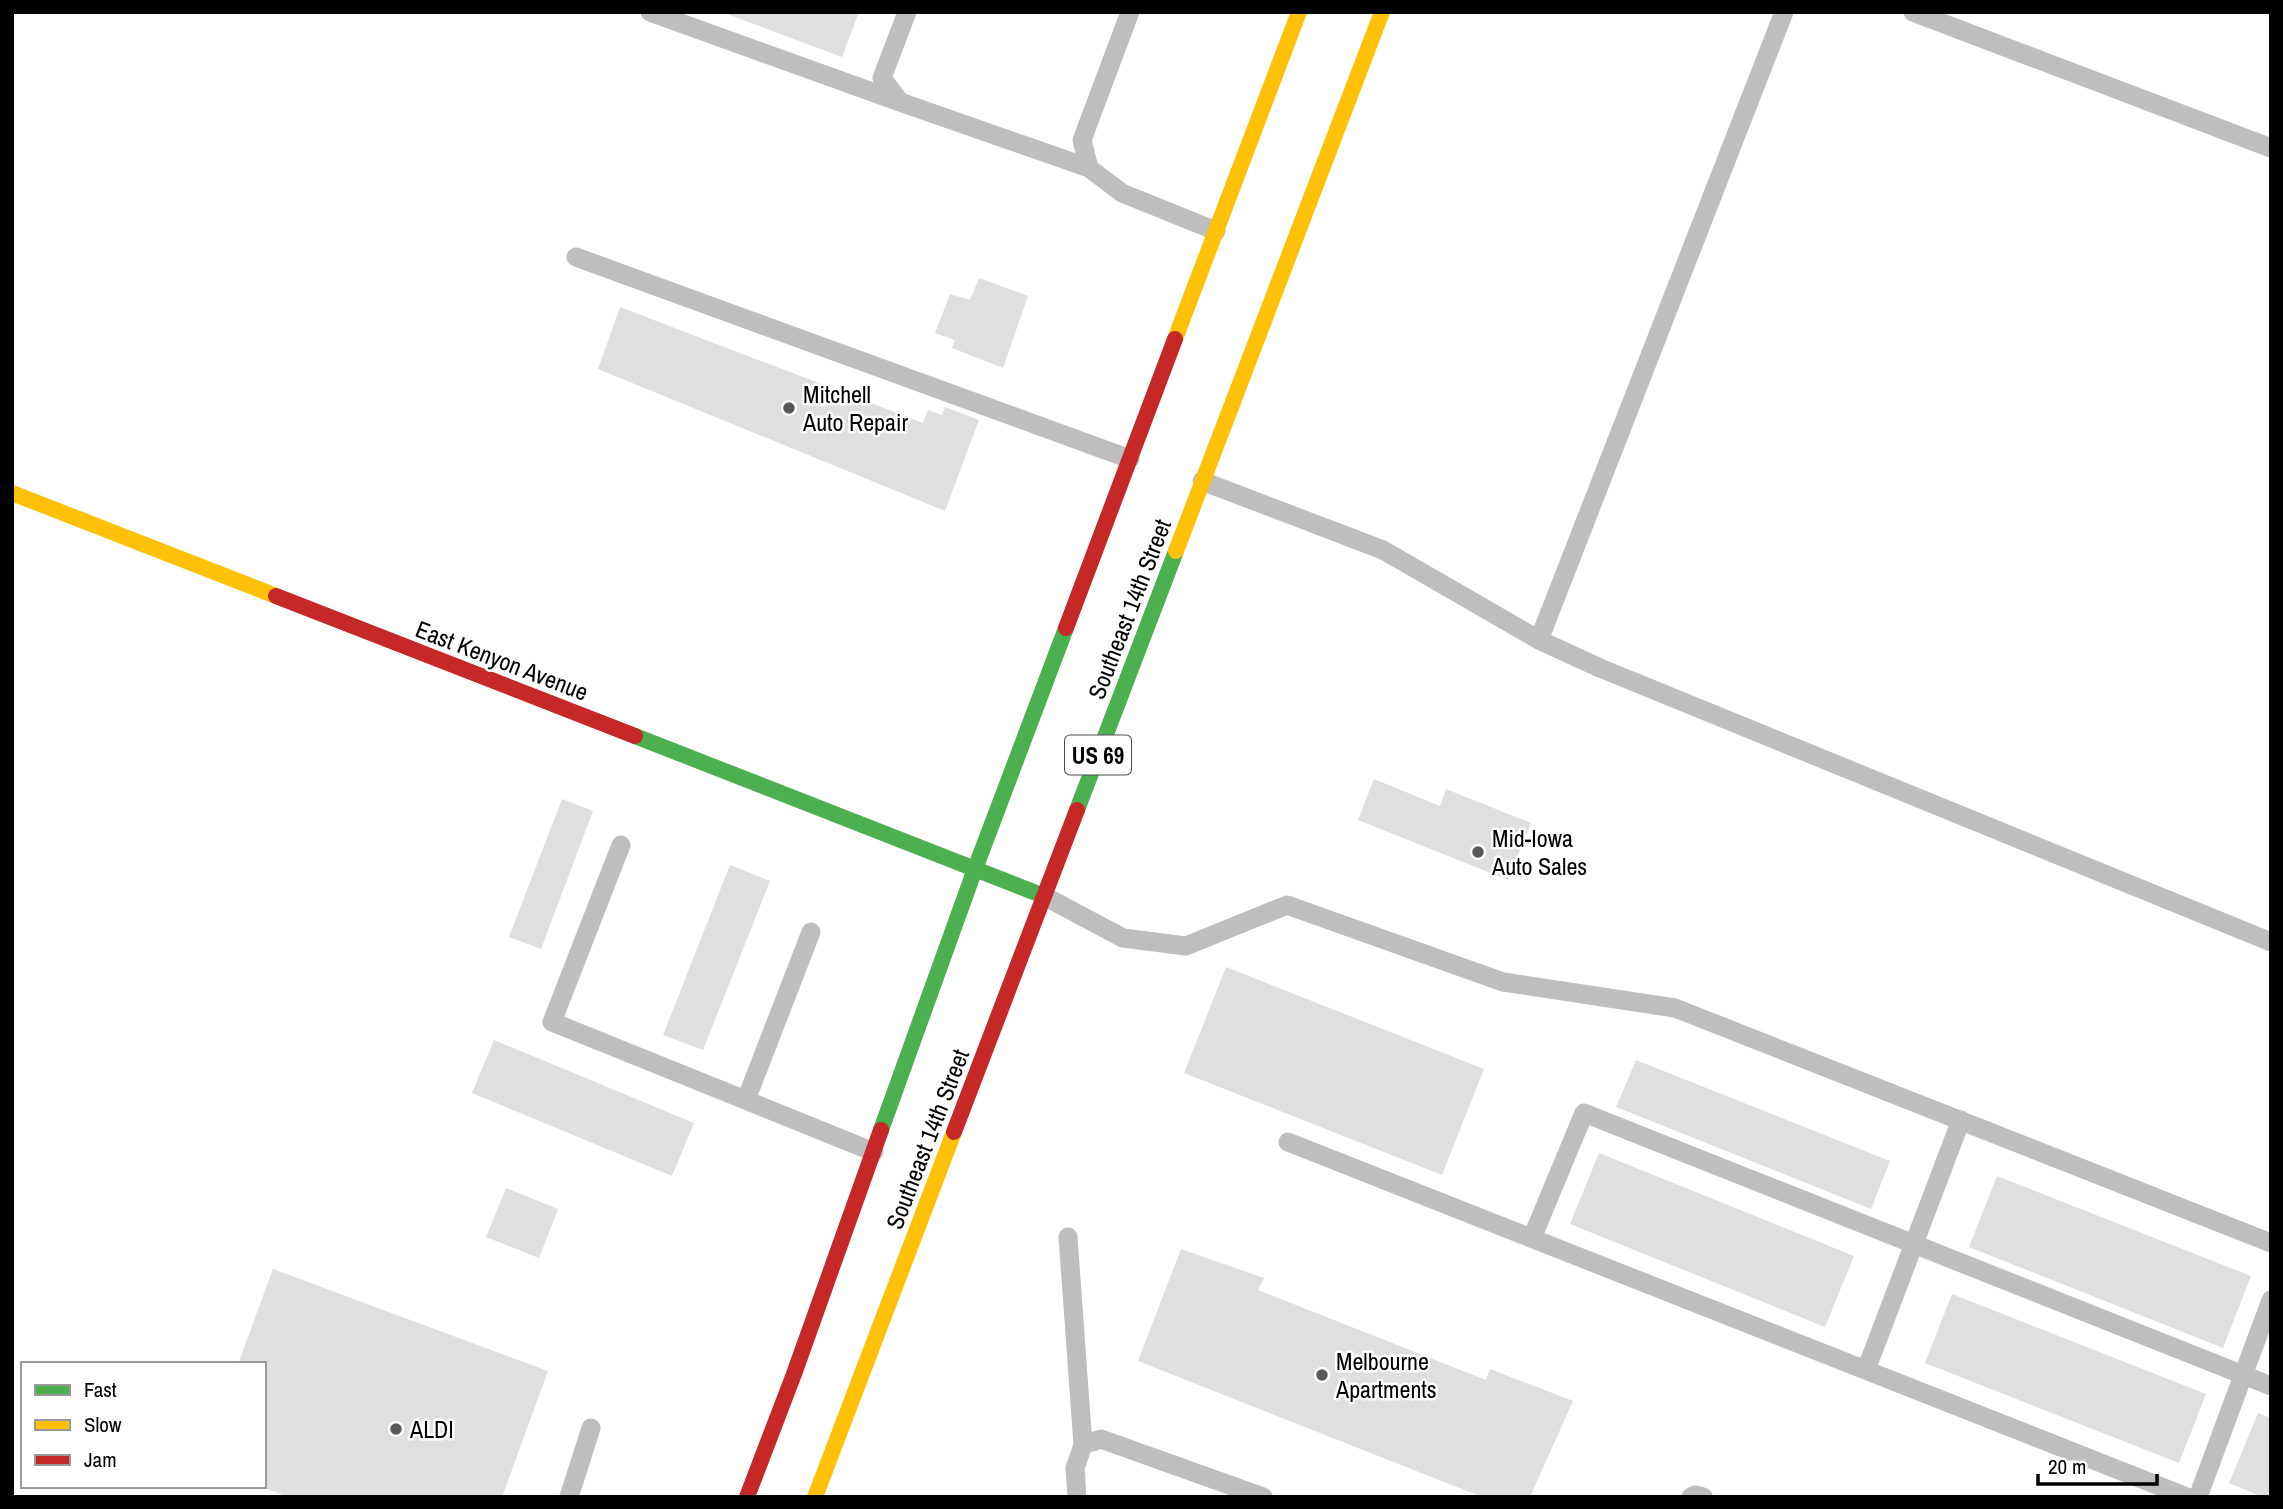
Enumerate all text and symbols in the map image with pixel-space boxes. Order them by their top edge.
place label: Mitchell Auto Repair [802,378,908,438]
marker: Mitchell Auto Repair [781,400,797,416]
street label: Southeast 14th Street [1080,514,1178,704]
street label: East Kenyon Avenue [411,612,593,708]
road number: US 69 [1065,736,1131,775]
place label: Mid-Iowa Auto Sales [1491,822,1587,882]
marker: Mid-Iowa Auto Sales [1470,844,1486,860]
street label: Southeast 14th Street [878,1044,976,1234]
place label: Melbourne Apartments [1335,1345,1437,1405]
legend [21,1362,266,1488]
marker: Melbourne Apartments [1314,1367,1330,1383]
text: Fast [84,1375,117,1404]
text: Slow [84,1410,122,1439]
place label: ALDI [409,1413,454,1445]
marker: ALDI [388,1421,404,1437]
scale bar [2038,1442,2157,1486]
text: Jam [84,1445,117,1474]
text: 20 m [2048,1452,2086,1481]

